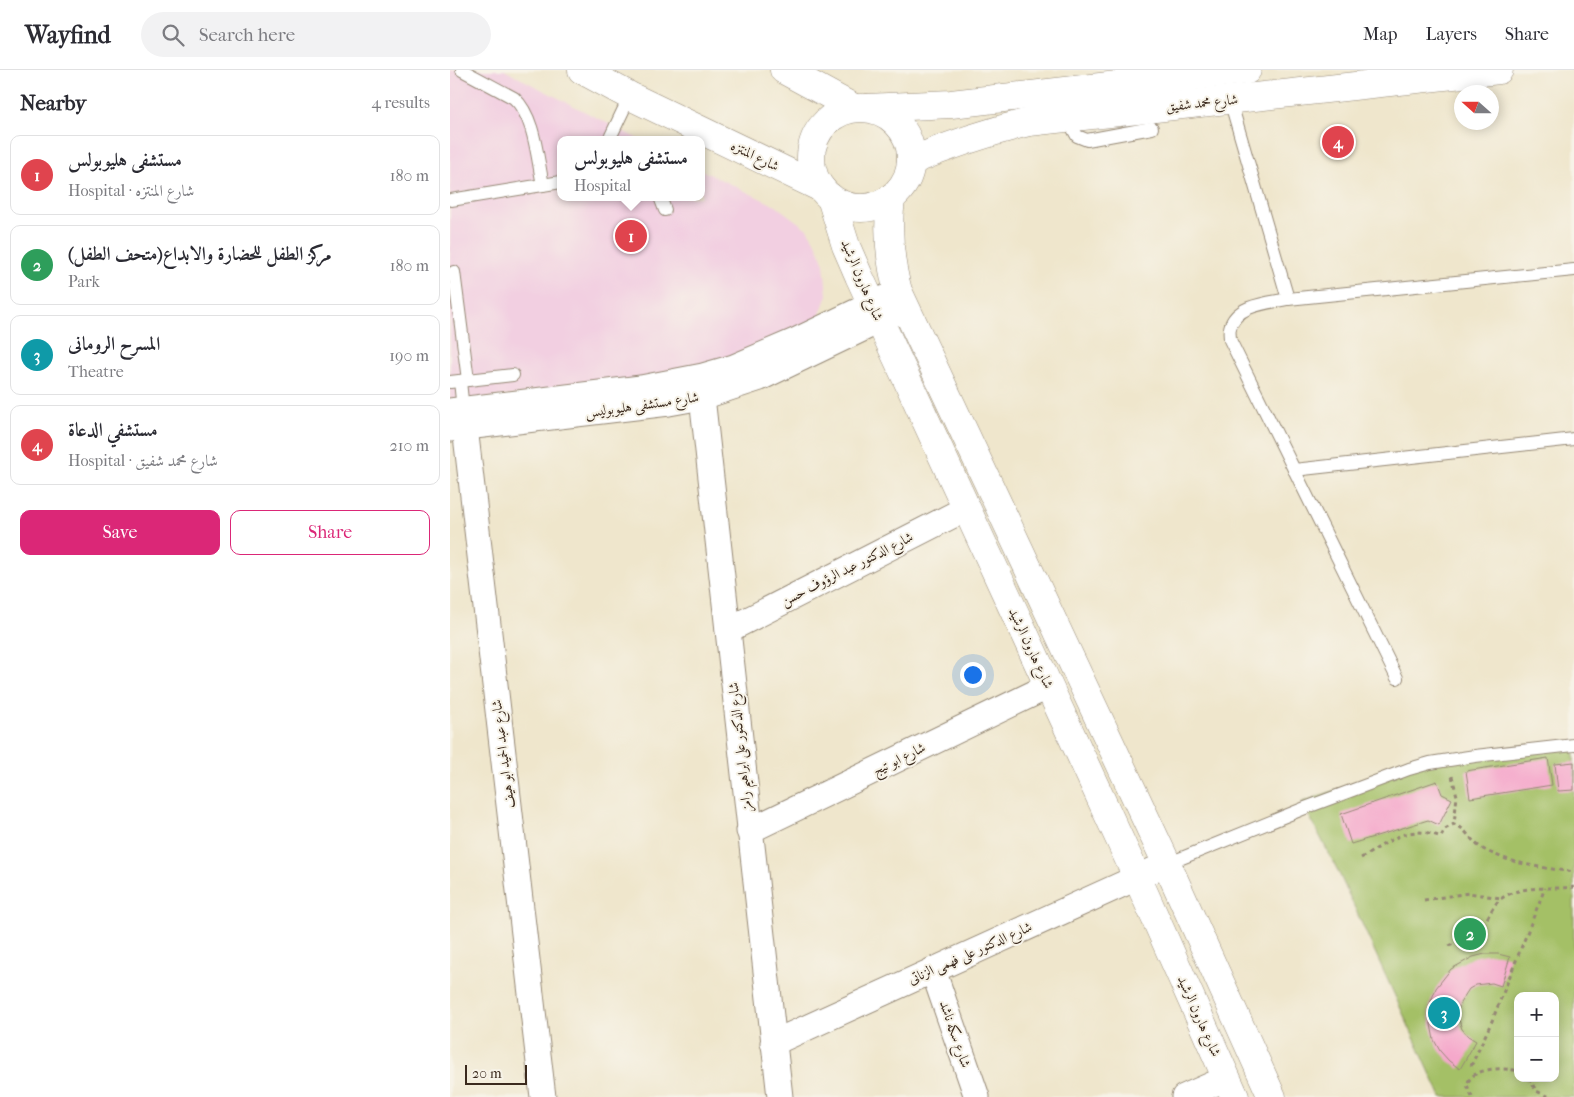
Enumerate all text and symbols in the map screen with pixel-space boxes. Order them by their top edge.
search box [141,12,491,57]
text: Wayfind [25,21,111,49]
icon: search [159,21,187,49]
text: Search here [199,24,295,46]
text: Map [1363,24,1397,45]
text: Layers [1425,24,1477,45]
text: Share [1505,24,1549,45]
north arrow [1454,85,1499,130]
text: Nearby [20,91,86,115]
street label: شارع محمد شفيق [1165,91,1239,118]
text: 4 results [372,93,430,112]
pin: 4 [1322,123,1354,161]
popup [557,136,705,201]
street label: شارع المنتزه [727,137,782,178]
text: مستشفى هليوبولس [574,147,688,169]
text: مستشفى هليوبولس [68,149,182,171]
text: 1 [34,166,40,185]
text: 180 m [390,166,429,185]
text: Hospital [574,176,631,195]
text: Hospital · شارع المنتزه [68,181,194,200]
pin: 1 [615,217,647,255]
street label: شارع هارون الرشيد [834,237,887,325]
text: مركز الطفل للحضارة والابداع(متحف الطفل) [68,243,332,265]
text: 2 [33,256,41,275]
text: 180 m [390,256,429,275]
text: Park [68,272,100,291]
text: المسرح الرومانى [68,333,160,355]
text: 3 [34,346,40,365]
text: 190 m [389,346,429,365]
text: Theatre [68,362,124,381]
street label: شارع مستشفى هليوبوليس [584,389,700,424]
text: مستشفي الدعاة [68,419,158,441]
text: 4 [32,436,42,455]
text: 210 m [390,436,429,455]
text: Hospital · شارع محمد شفيق [68,451,218,470]
button: Save [20,510,220,555]
button: Share [230,510,430,555]
street label: شارع الدكتور عبد الرؤوف حسن [778,528,917,612]
street label: شارع هارون الرشيد [1002,605,1057,692]
your location [960,662,986,688]
street label: شارع الدكتور على ابراهيم رامز [725,681,760,813]
street label: شارع عبد الحميد ابو هيف [488,698,521,809]
street label: شارع ابو تيج [870,739,930,783]
pin: 2 [1454,915,1486,953]
street label: شارع الدكتور على فهمى الزناتى [905,918,1036,991]
street label: شارع هارون الرشيد [1171,973,1225,1061]
map controls [1514,992,1559,1082]
button: + [1514,992,1559,1037]
pin: 3 [1428,994,1460,1032]
street label: شارع سكه ناشد [933,998,974,1071]
button: − [1514,1037,1559,1082]
scale bar [465,1062,528,1085]
text: 20 m [472,1065,502,1082]

